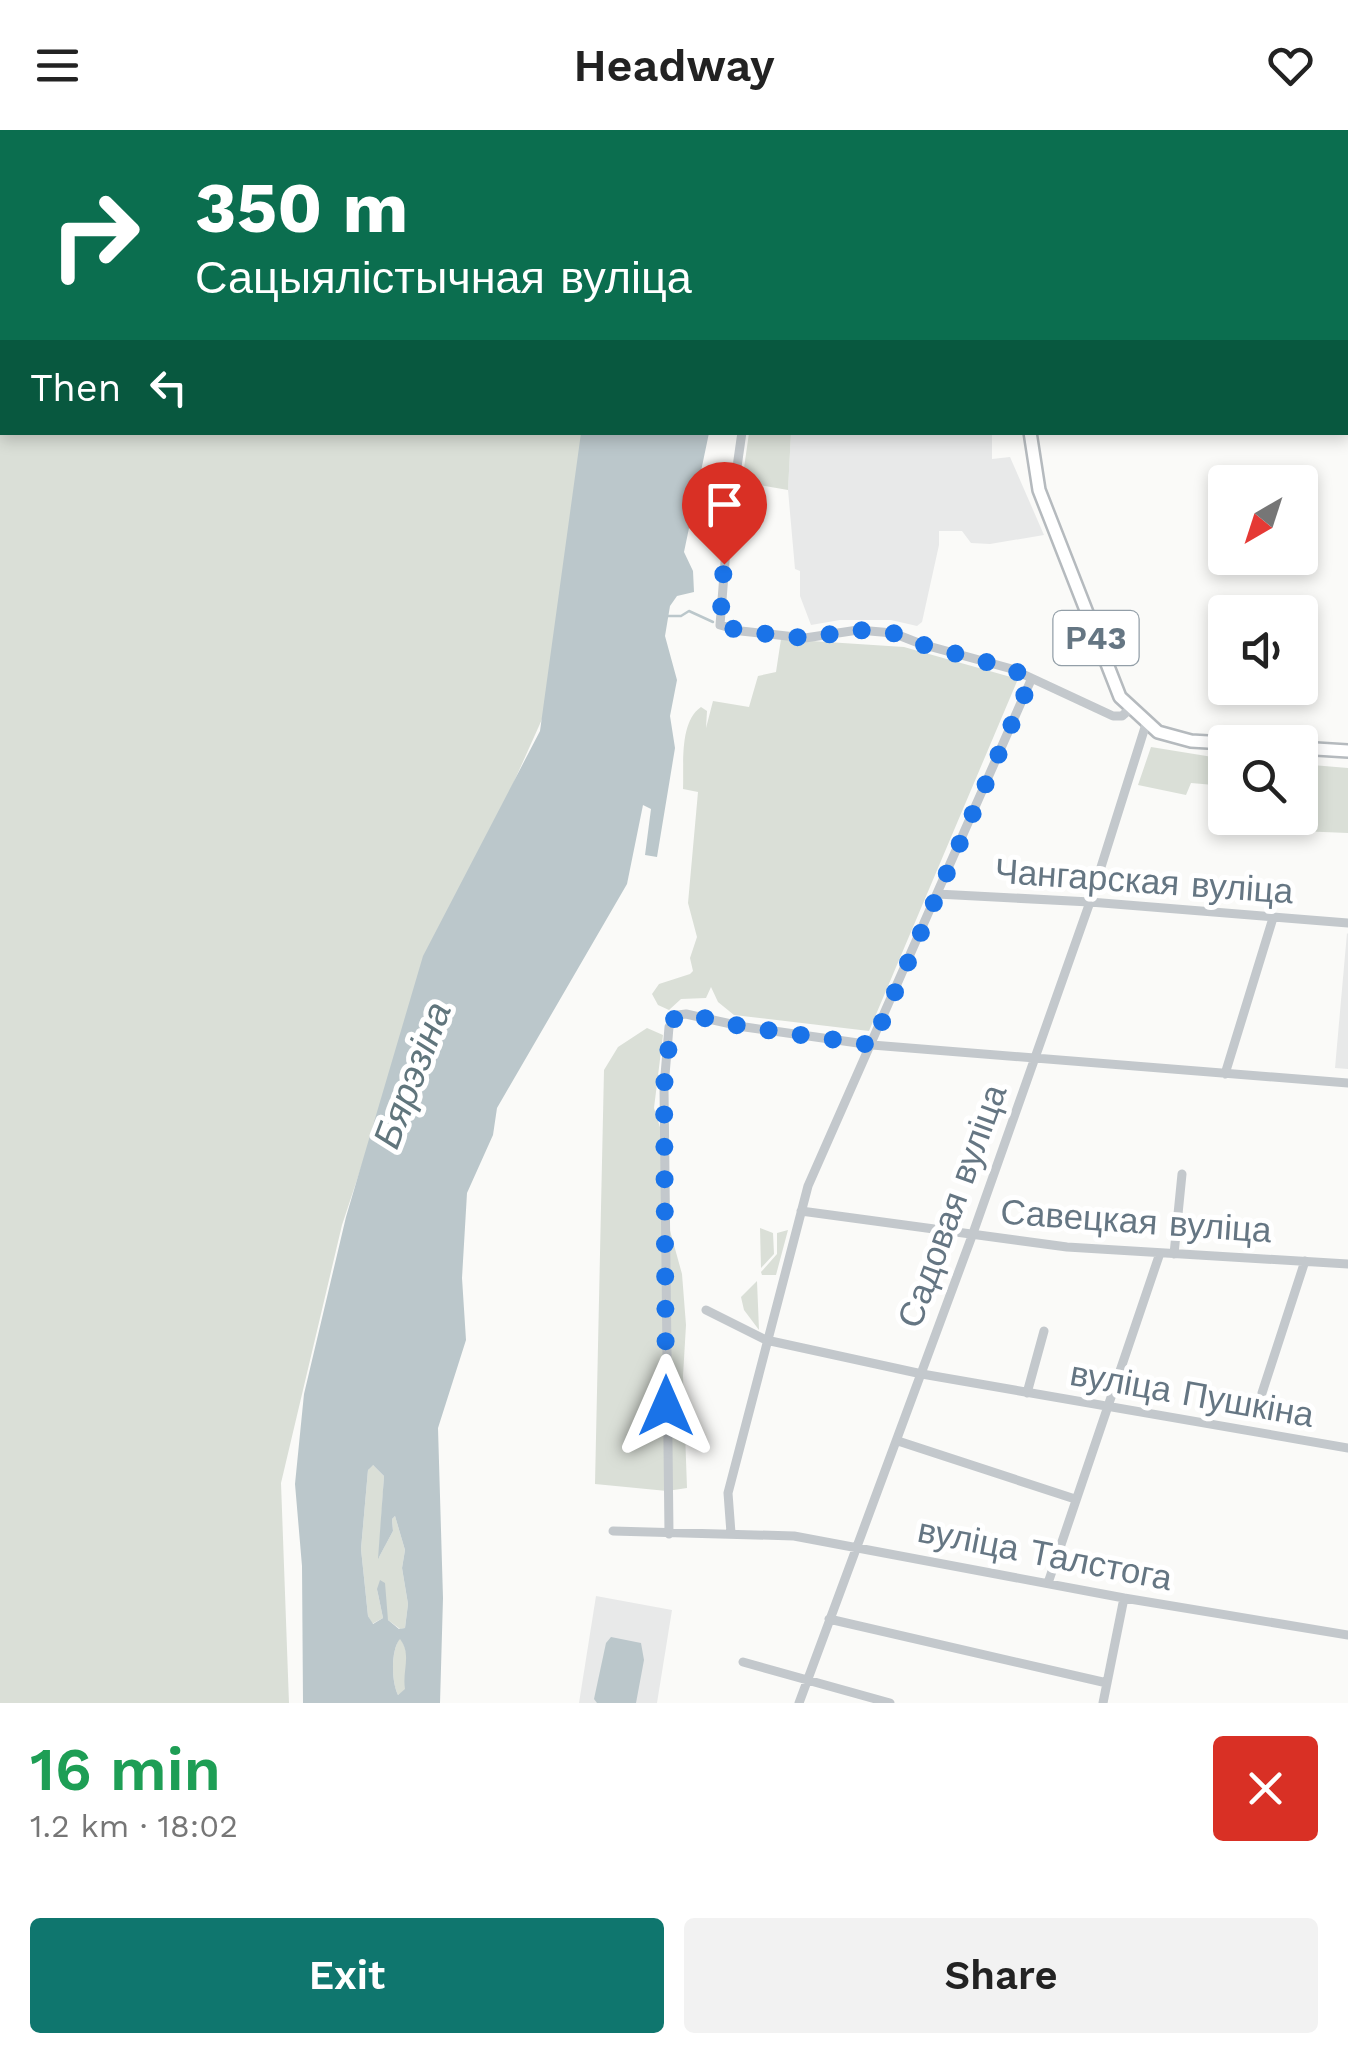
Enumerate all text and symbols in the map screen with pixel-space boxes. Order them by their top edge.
icon: menu [30,38,85,93]
icon: heart [1263,38,1318,93]
text: Headway [573,39,775,92]
text: 350 m [195,167,408,249]
icon: right [30,170,160,300]
text: Сацыялістычная вуліца [195,251,692,304]
icon: left [141,360,196,415]
text: Then [30,366,121,410]
pin [682,462,767,565]
north arrow [1208,465,1318,575]
map controls [1208,465,1318,835]
icon: arrive [697,477,752,532]
button: sound [1208,595,1318,705]
road number: Р43 [1054,611,1138,665]
button: search [1208,725,1318,835]
street label: Чангарская вуліца [993,850,1295,912]
water label: Бярэзіна [364,996,460,1154]
street label: Садовая вуліца [889,1078,1016,1333]
street label: Савецкая вуліца [999,1191,1273,1251]
street label: вуліца Пушкіна [1067,1352,1318,1436]
position arrow [614,1354,718,1458]
street label: вуліца Талстога [914,1509,1176,1599]
text: 16 min [30,1734,221,1805]
button: close [1213,1736,1318,1841]
text: 1.2 km · 18:02 [30,1807,238,1845]
button: Exit [30,1918,664,2033]
button: Share [684,1918,1318,2033]

